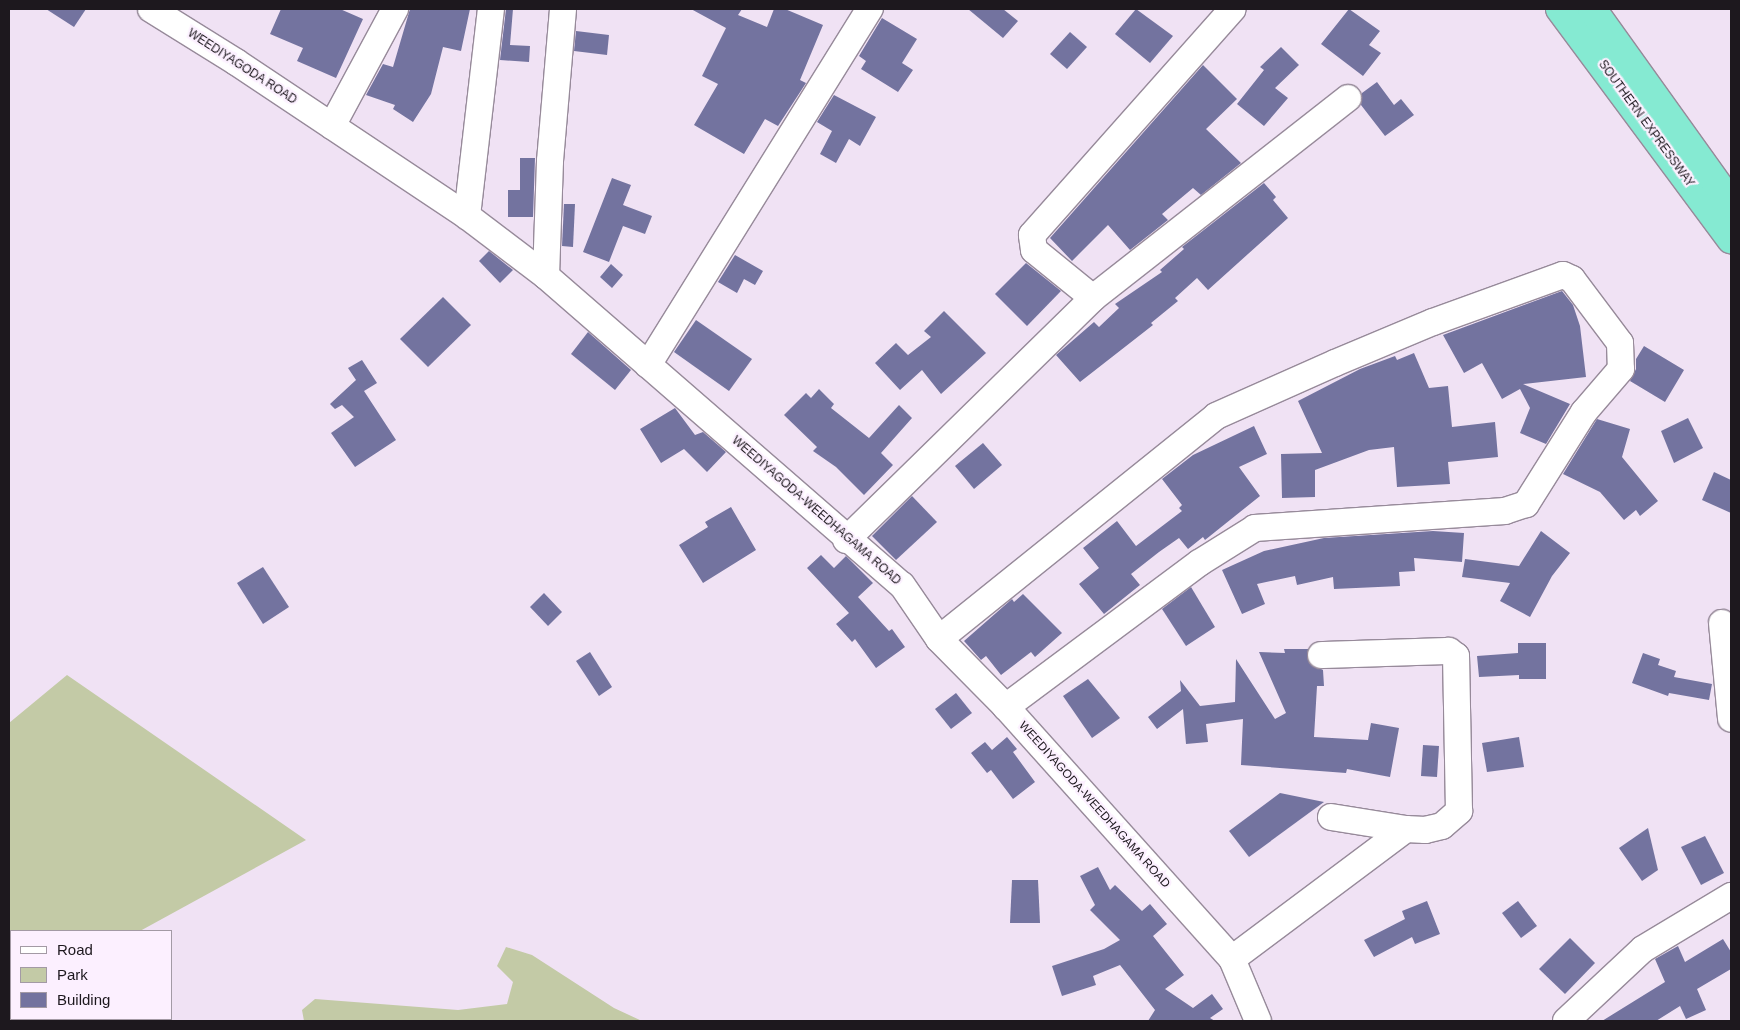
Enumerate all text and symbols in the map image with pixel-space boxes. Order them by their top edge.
street label: WEEDIYAGODA ROAD [184,26,300,108]
street label: SOUTHERN EXPRESSWAY [1595,58,1697,190]
street label: WEEDIYAGODA-WEEDHAGAMA ROAD [728,433,904,589]
street label: WEEDIYAGODA-WEEDHAGAMA ROAD [1015,719,1173,891]
legend [10,930,172,1020]
text: Road [57,941,93,958]
text: Park [57,966,88,983]
text: Building [57,991,110,1008]

